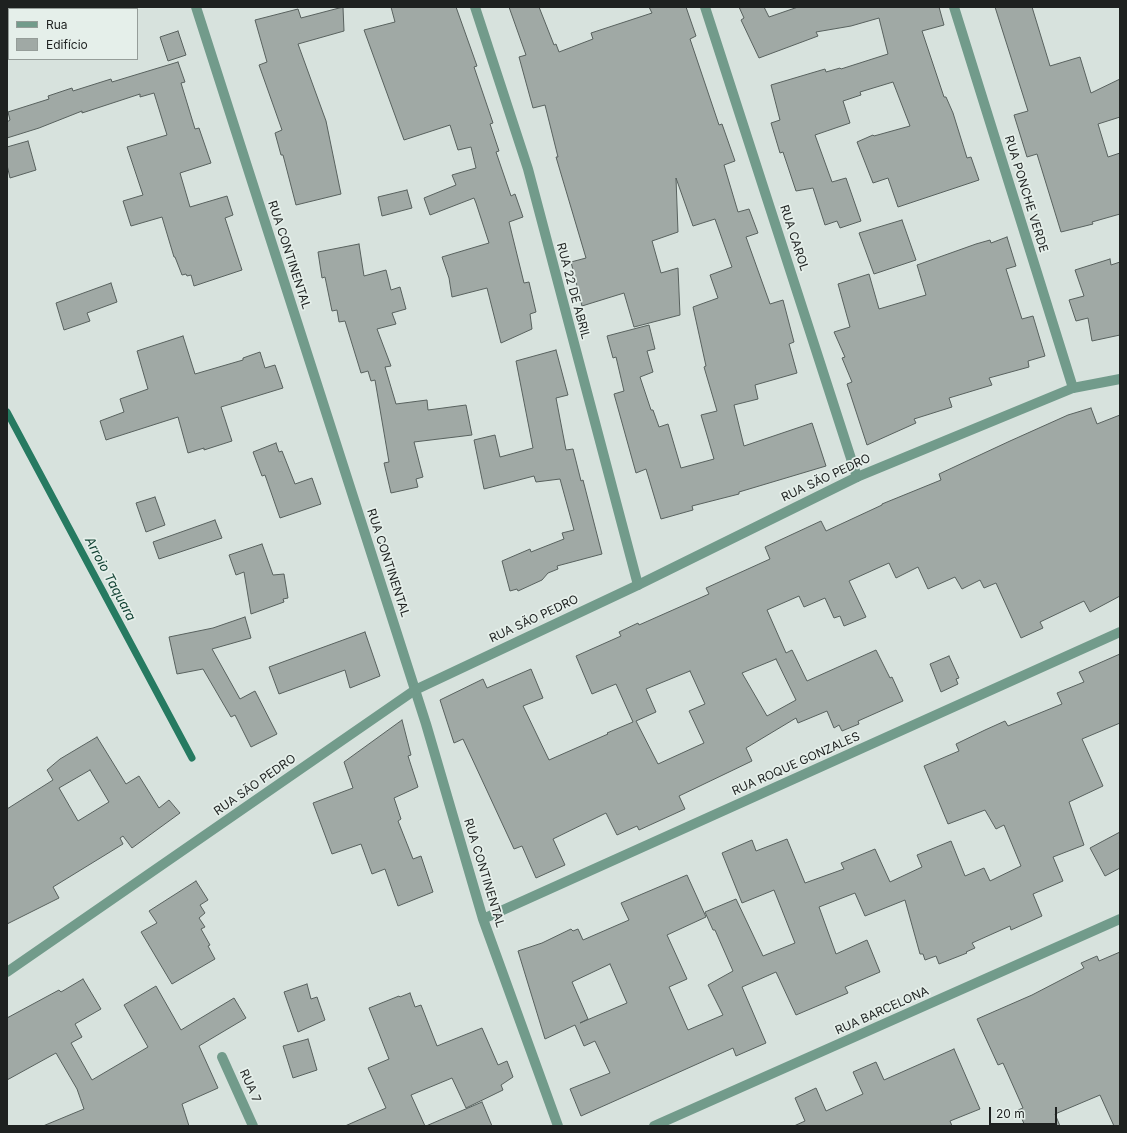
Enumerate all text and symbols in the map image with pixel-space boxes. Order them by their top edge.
legend [8,8,138,60]
text: Rua [46,17,68,32]
text: Edifício [46,37,88,52]
street label: RUA PONCHE VERDE [1001,134,1051,254]
street label: RUA CONTINENTAL [265,199,313,311]
street label: RUA CAROL [777,203,811,273]
street label: RUA 22 DE ABRIL [553,241,593,341]
street label: RUA SÃO PEDRO [779,451,873,505]
street label: RUA CONTINENTAL [364,507,412,619]
water label: Arroio Taquara [81,534,139,624]
street label: RUA SÃO PEDRO [487,592,581,646]
street label: RUA ROQUE GONZALES [730,729,862,799]
street label: RUA SÃO PEDRO [211,751,299,819]
street label: RUA CONTINENTAL [461,817,507,929]
street label: RUA BARCELONA [833,984,931,1038]
street label: RUA 7 [236,1067,264,1105]
scale bar [991,1099,1059,1125]
text: 20 m [996,1106,1025,1121]

